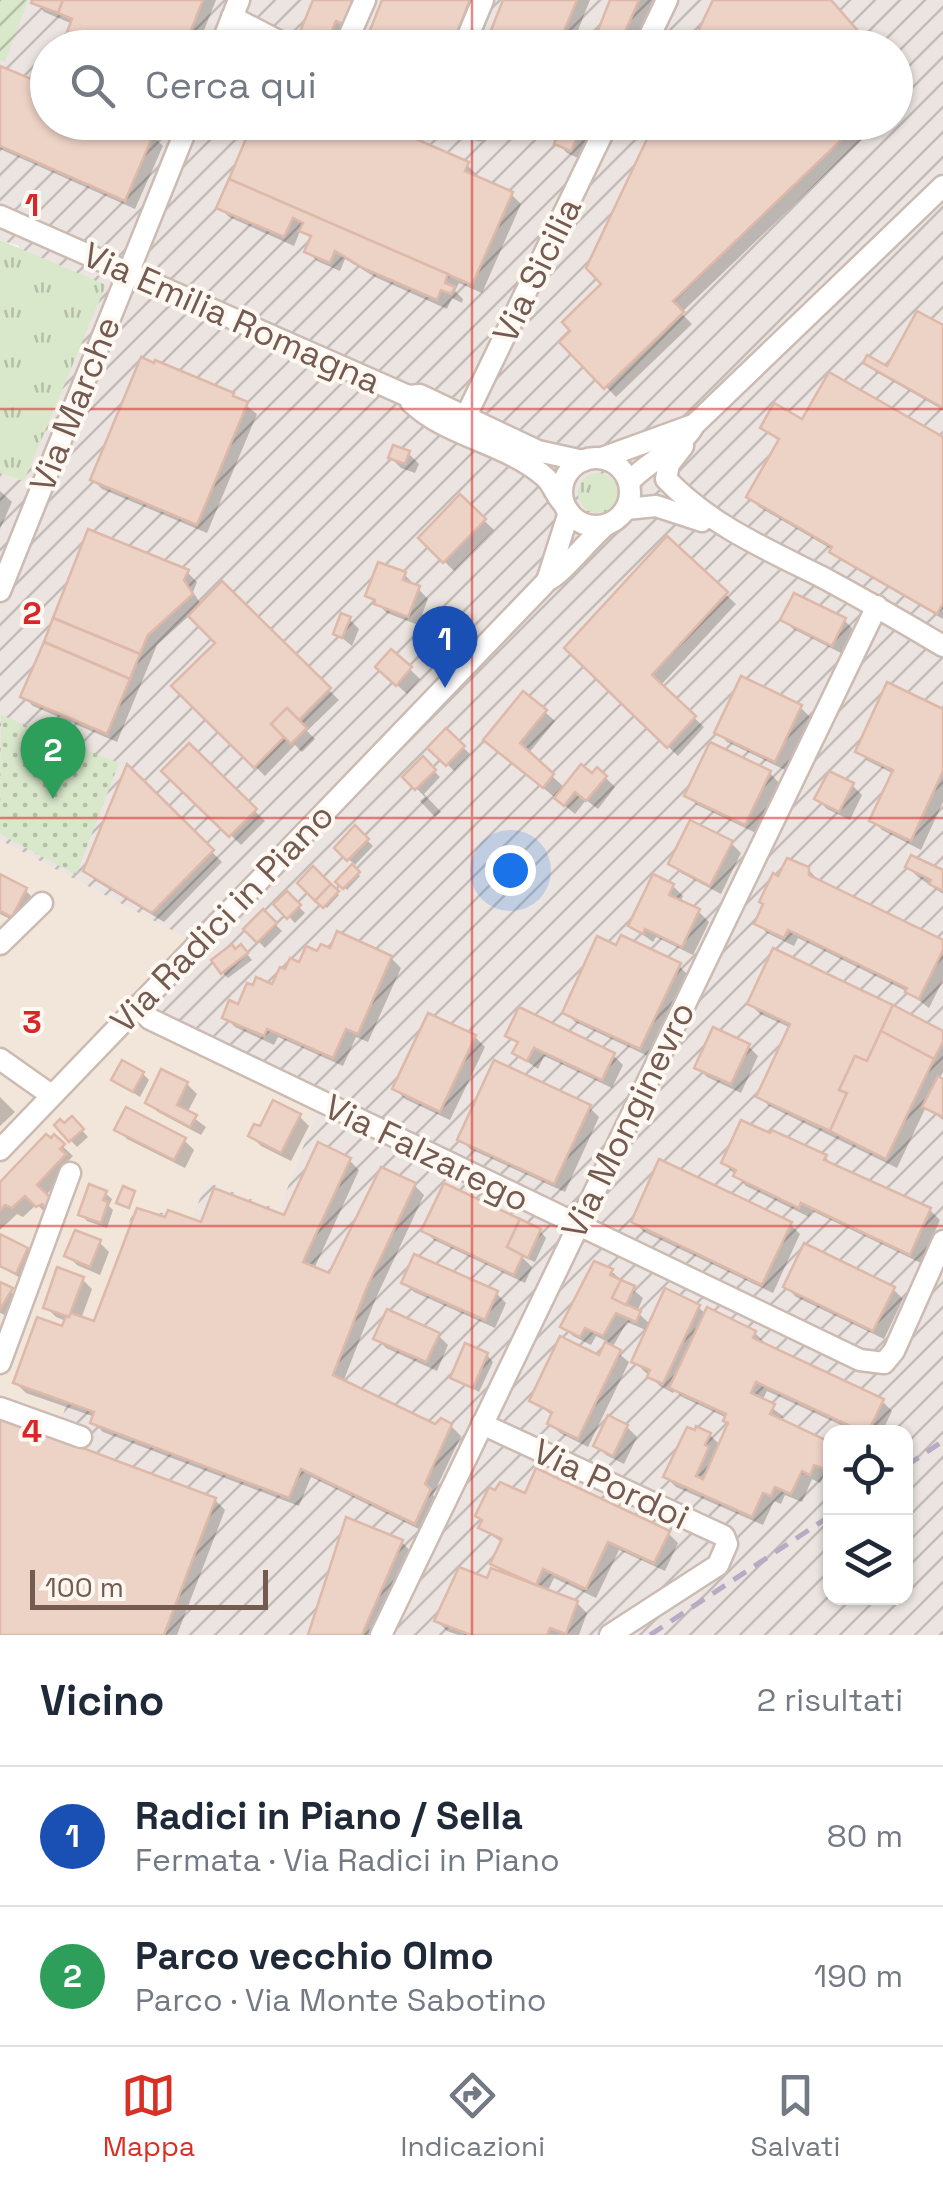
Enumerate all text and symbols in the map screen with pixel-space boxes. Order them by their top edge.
search box [30,30,913,140]
icon: search [65,58,120,113]
text: Cerca qui [145,61,317,109]
text: 1 [25,185,39,225]
street label: Via Sicilia [483,190,591,350]
street label: Via Emilia Romagna [76,233,388,403]
street label: Via Marche [20,310,130,498]
text: 2 [22,593,42,633]
pin: 1 [412,606,478,688]
pin: 2 [20,716,86,799]
street label: Via Radici in Piano [101,794,343,1042]
your location [485,845,536,896]
street label: Via Monginevro [552,994,704,1246]
text: 3 [22,1002,42,1042]
street label: Via Falzarego [317,1084,537,1222]
text: 4 [22,1411,42,1451]
map controls [823,1425,913,1605]
button: locate [823,1425,913,1515]
street label: Via Pordoi [526,1429,696,1539]
button: layers [823,1515,913,1605]
scale bar [30,1565,268,1610]
text: 100 m [45,1569,124,1605]
text: Vicino [40,1674,165,1727]
text: 2 risultati [757,1680,903,1720]
text: Radici in Piano / Sella [135,1792,523,1840]
text: 1 [65,1816,80,1856]
text: 80 m [827,1816,903,1856]
text: Fermata · Via Radici in Piano [135,1840,560,1880]
text: Parco vecchio Olmo [135,1932,494,1980]
text: 2 [63,1956,82,1996]
text: 190 m [814,1956,903,1996]
text: Parco · Via Monte Sabotino [135,1980,547,2020]
tab: Mappa [103,2068,195,2164]
tab: Indicazioni [401,2068,545,2164]
tab: Salvati [751,2068,840,2164]

